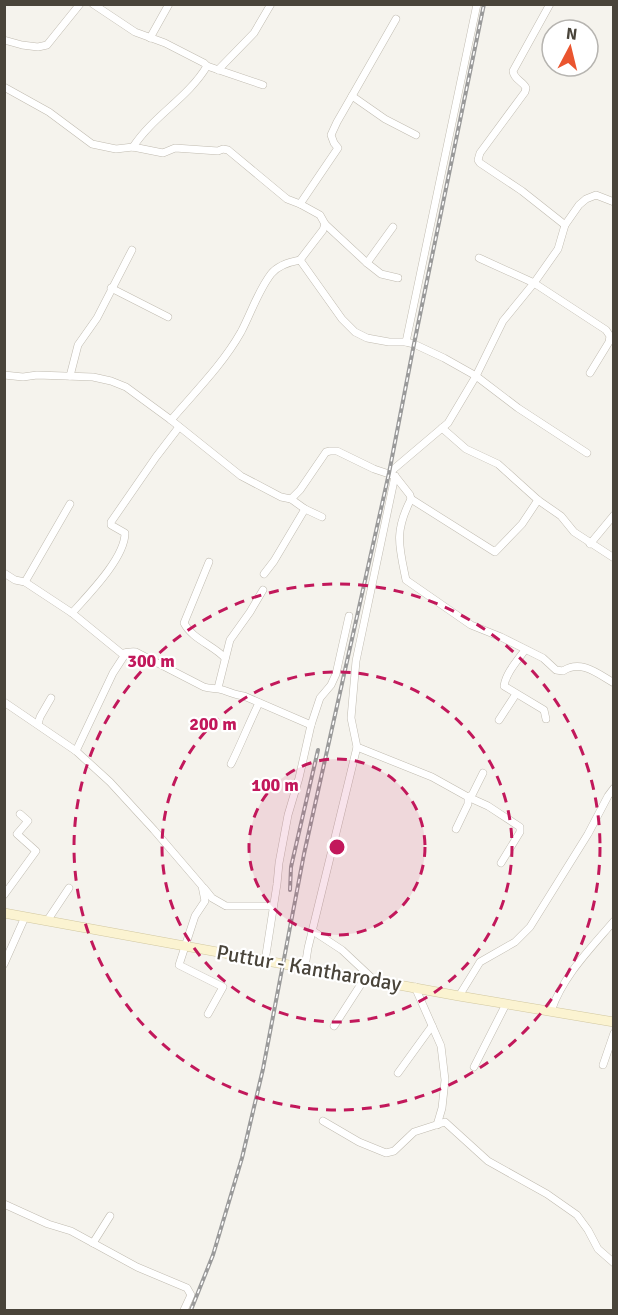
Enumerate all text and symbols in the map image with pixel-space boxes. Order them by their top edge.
north arrow [540,18,600,78]
text: N [565,24,578,45]
text: 300 m [127,650,175,672]
text: 200 m [189,713,237,735]
text: 100 m [251,774,299,796]
centre of rings [327,837,347,857]
street label: Puttur - Kantharoday [215,939,404,997]

